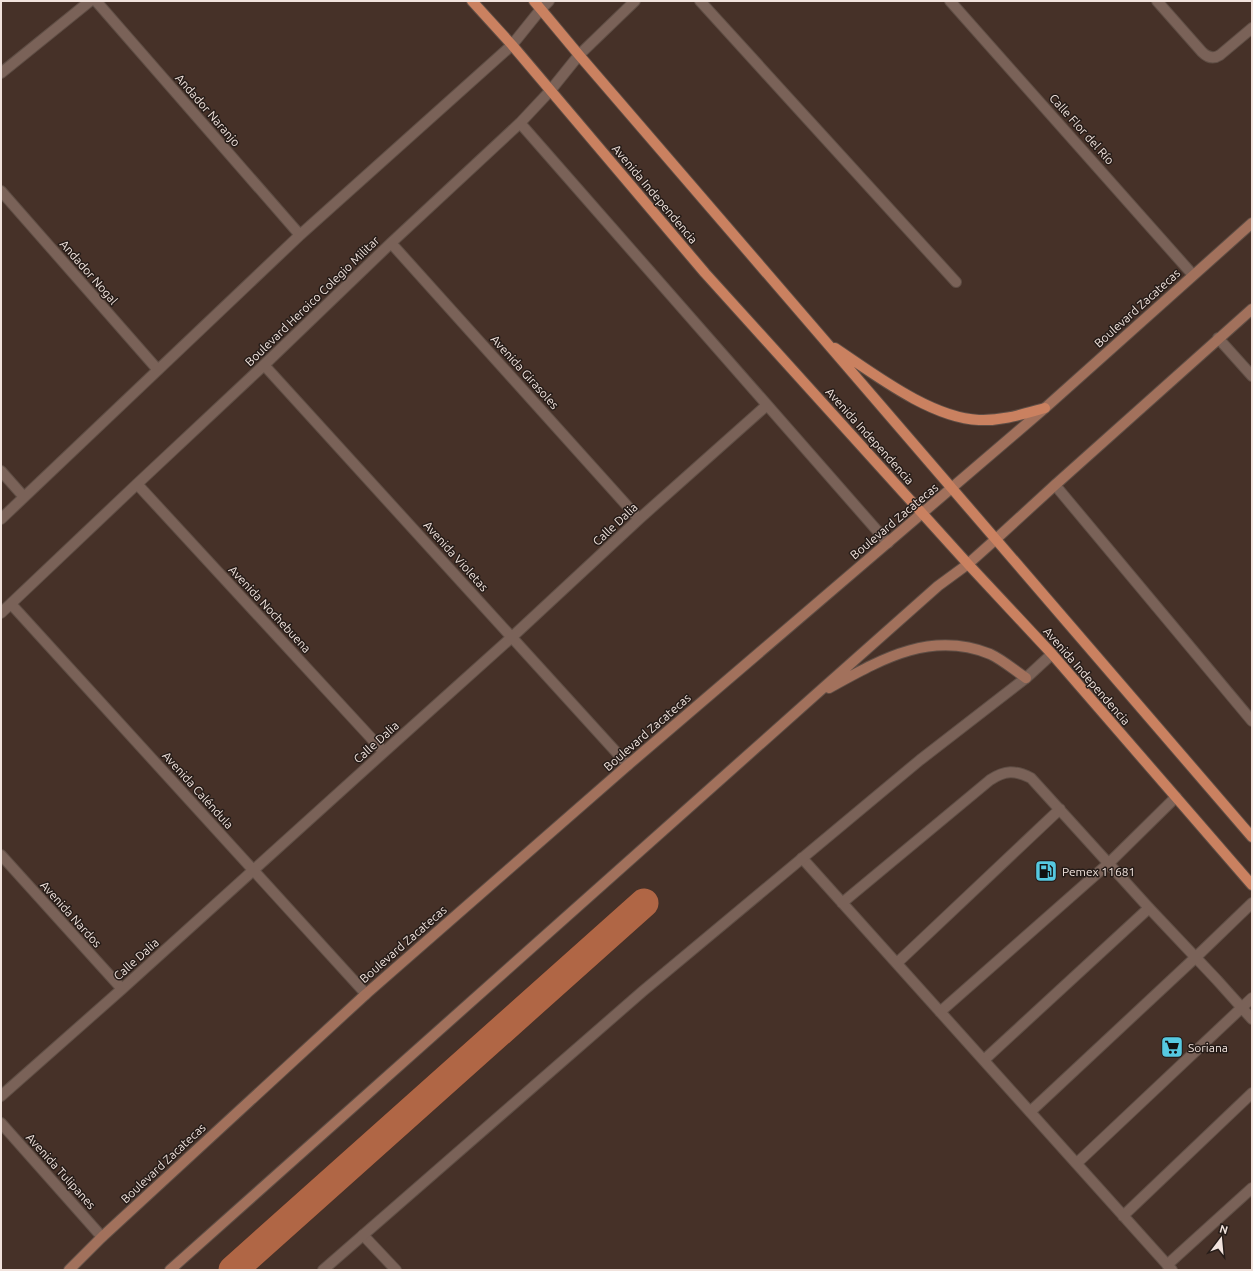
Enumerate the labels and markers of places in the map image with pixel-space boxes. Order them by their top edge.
fuel station icon: Pemex 11681 [1033,858,1059,884]
place label: Pemex 11681 [1062,865,1135,878]
supermarket icon: Soriana [1159,1034,1185,1060]
place label: Soriana [1188,1041,1228,1054]

